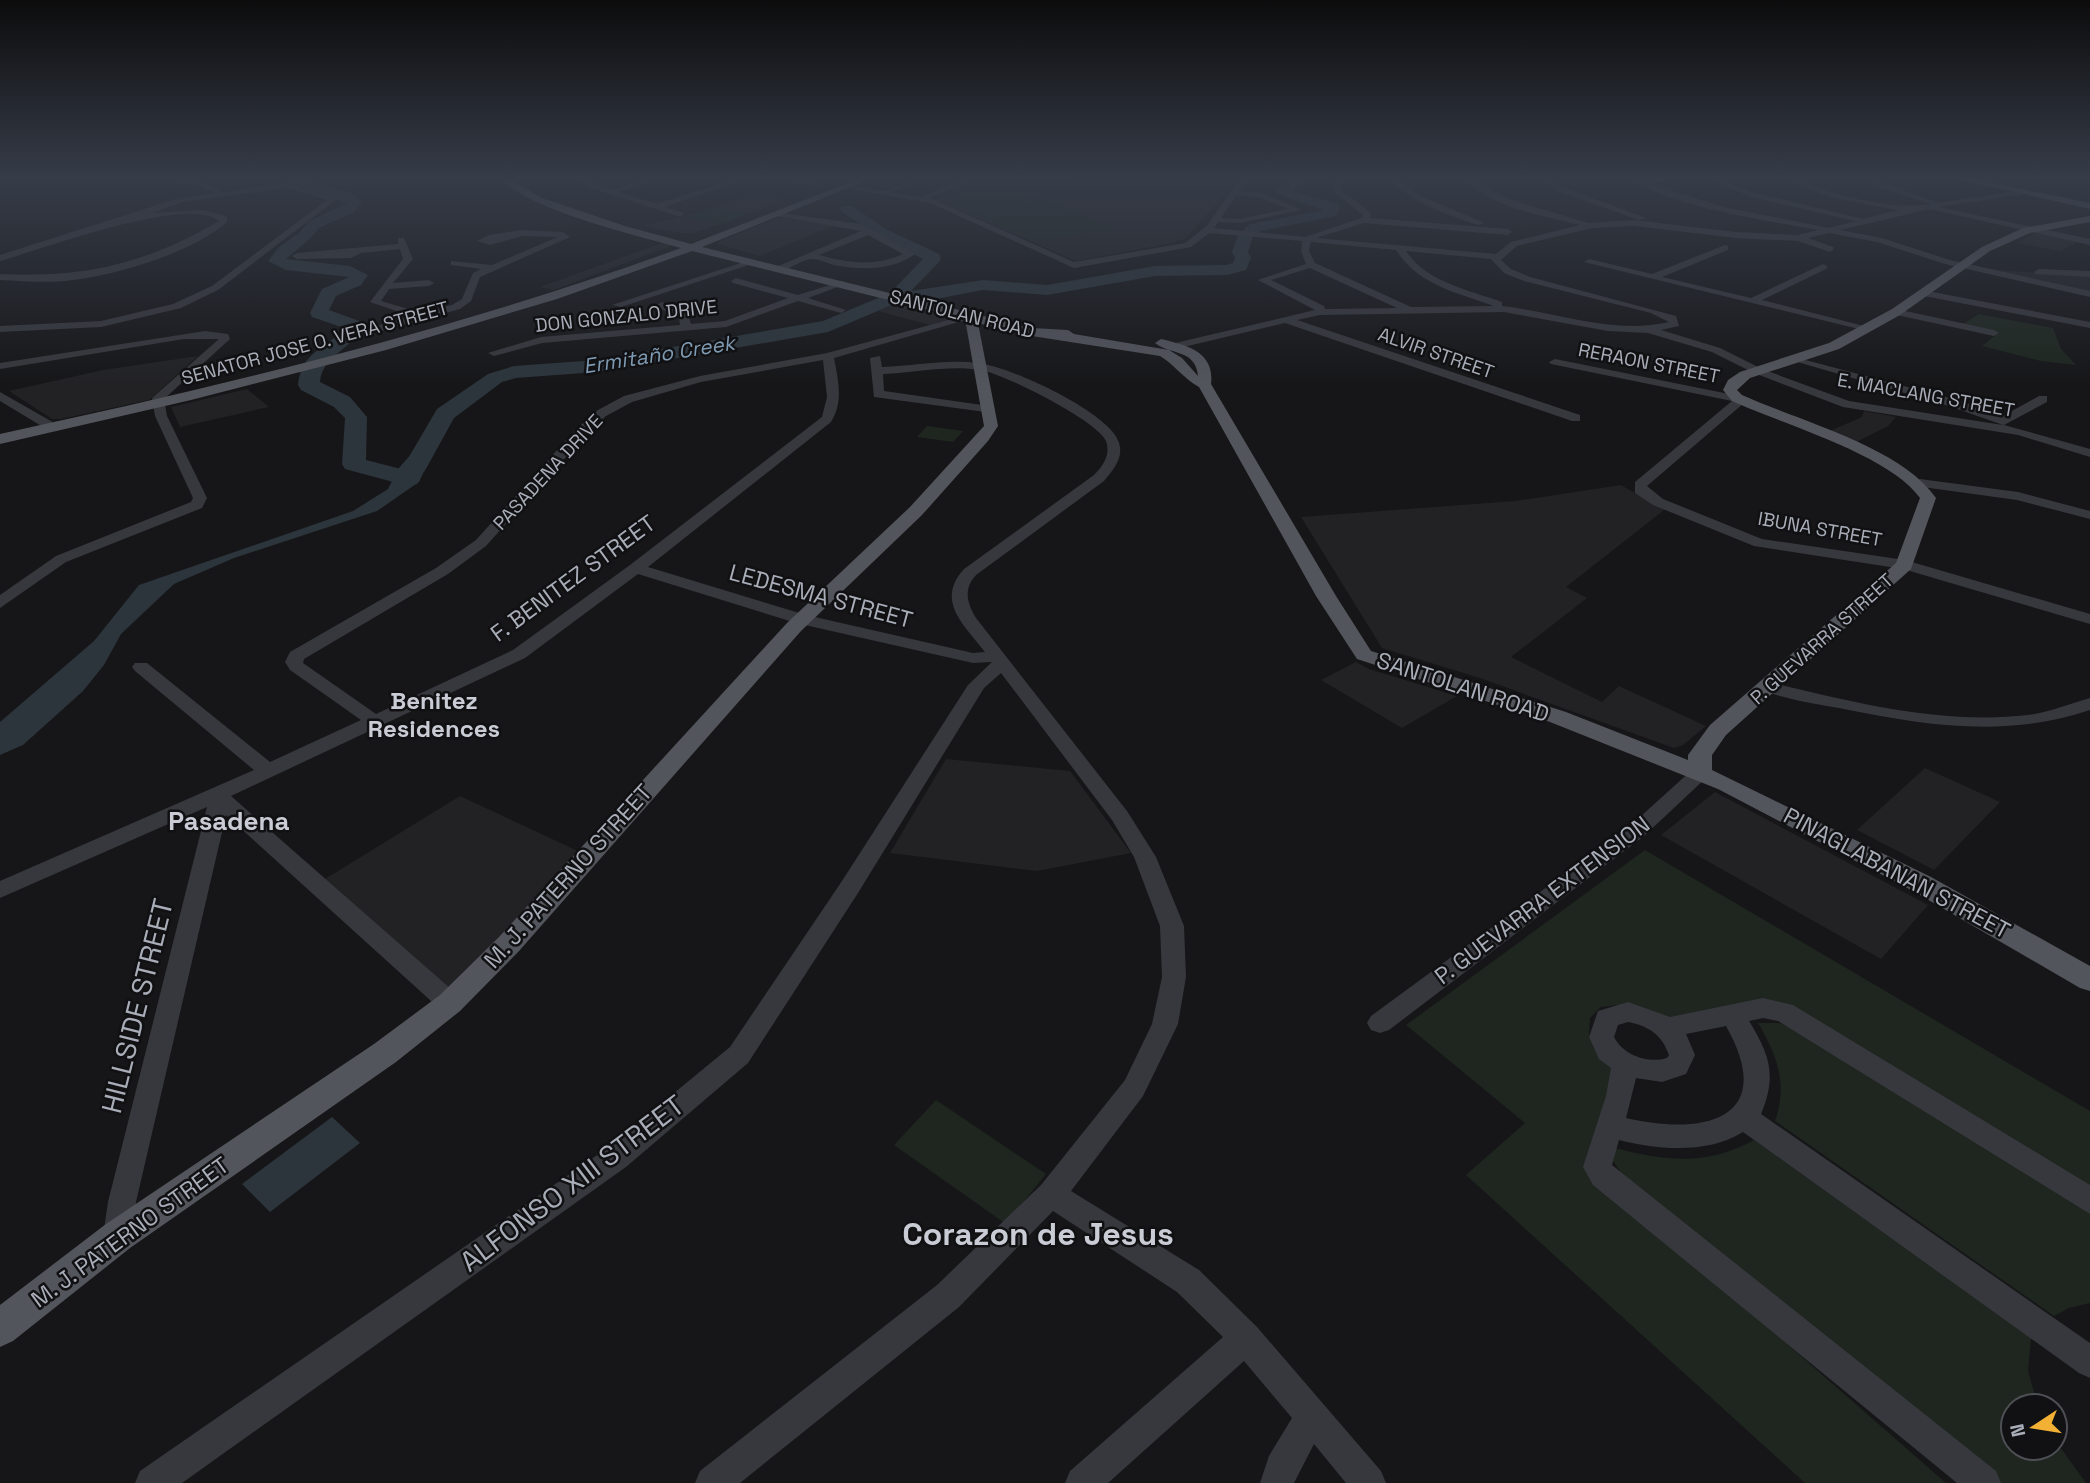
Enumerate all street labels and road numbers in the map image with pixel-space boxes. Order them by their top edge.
street label: SANTOLAN ROAD [887,284,1037,344]
street label: DON GONZALO DRIVE [534,294,718,338]
street label: SENATOR JOSE O. VERA STREET [179,295,451,391]
street label: ALVIR STREET [1375,321,1497,385]
street label: RERAON STREET [1576,337,1722,389]
street label: E. MACLANG STREET [1836,367,2016,423]
street label: PASADENA DRIVE [488,409,608,535]
street label: IBUNA STREET [1756,506,1884,552]
street label: F. BENITEZ STREET [484,508,662,648]
street label: LEDESMA STREET [726,557,916,635]
street label: P. GUEVARRA STREET [1745,568,1899,710]
street label: SANTOLAN ROAD [1373,645,1553,729]
street label: M. J. PATERNO STREET [477,778,659,974]
street label: PINAGLABANAN STREET [1778,800,2016,946]
street label: P. GUEVARRA EXTENSION [1428,809,1656,991]
street label: HILLSIDE STREET [93,895,181,1117]
street label: ALFONSO XIII STREET [452,1087,692,1279]
street label: M. J. PATERNO STREET [25,1150,235,1314]

